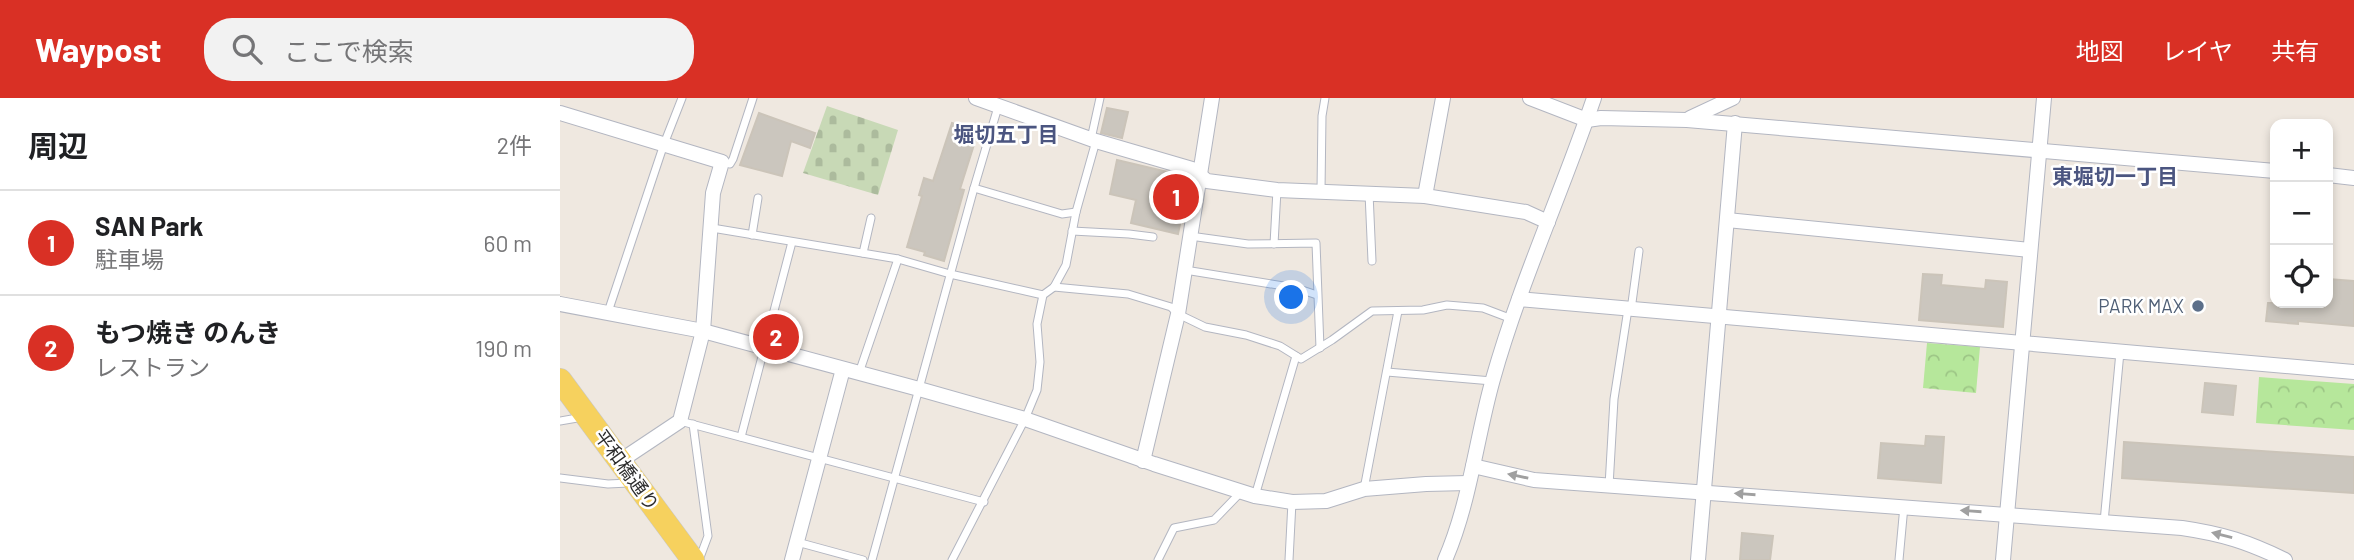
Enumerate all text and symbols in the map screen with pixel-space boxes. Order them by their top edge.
search box [204,18,694,81]
text: Waypost [35,29,162,69]
icon: search [228,30,266,68]
text: ここで検索 [284,35,414,66]
text: 地図 [2076,36,2124,65]
text: レイヤ [2162,36,2233,65]
text: 共有 [2271,36,2319,65]
map controls [2270,119,2333,308]
button: + [2270,119,2333,182]
district label: 堀切五丁目 [954,121,1059,146]
text: 周辺 [28,127,88,163]
text: 2件 [497,131,532,159]
district label: 東堀切一丁目 [2052,163,2178,188]
pin: 1 [1153,171,1199,223]
button: − [2270,182,2333,245]
text: SAN Park [95,210,203,241]
text: 1 [47,229,55,257]
text: 60 m [484,229,532,257]
text: 駐車場 [95,245,164,273]
button: locate [2270,245,2333,308]
your location [1274,280,1308,314]
place label: PARK MAX [2098,294,2184,317]
marker: PARK MAX [2190,298,2206,314]
pin: 2 [753,311,799,363]
text: もつ焼き のんき [95,316,281,347]
text: 2 [45,334,57,362]
text: 190 m [475,334,532,362]
text: レストラン [95,353,210,381]
street label: 平和橋通り [590,425,665,515]
one-way arrow [1507,471,1529,482]
one-way arrow [1733,488,1755,499]
one-way arrow [1960,505,1982,516]
one-way arrow [2211,529,2233,540]

